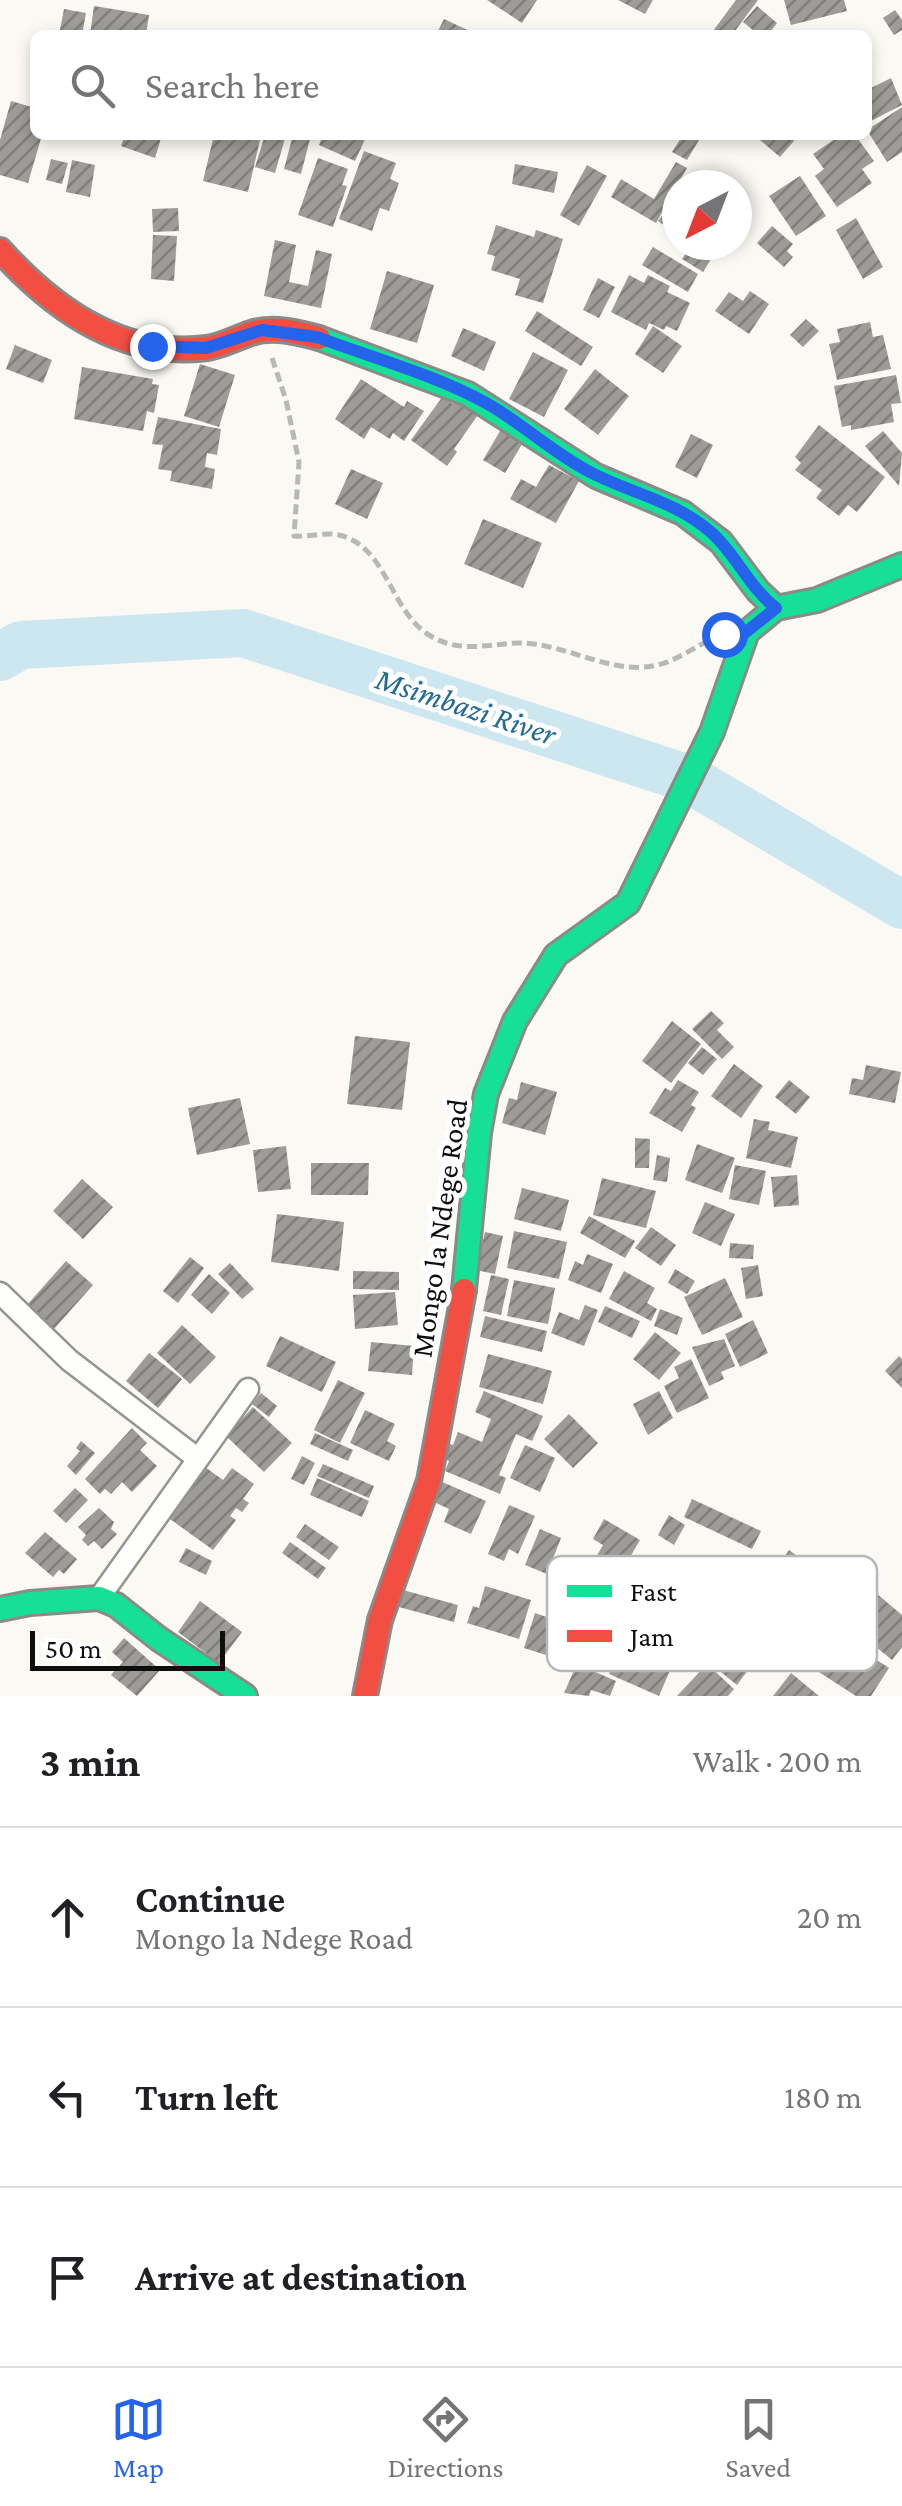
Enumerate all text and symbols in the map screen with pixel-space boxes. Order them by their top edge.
search box [30,30,872,140]
icon: search [65,58,120,113]
text: Search here [145,64,319,106]
north arrow [662,170,752,260]
route end [130,324,176,370]
route start [702,612,748,658]
water label: Msimbazi River [370,660,561,752]
street label: Mongo la Ndege Road [405,1096,474,1359]
legend [547,1556,877,1671]
text: Fast [630,1576,677,1607]
text: Jam [627,1621,674,1652]
scale bar [30,1626,225,1670]
text: 50 m [45,1633,102,1664]
text: 3 min [40,1738,140,1785]
text: Walk · 200 m [693,1743,862,1779]
text: Continue [135,1878,285,1920]
icon: ahead [40,1890,95,1945]
text: 20 m [797,1899,862,1935]
text: Mongo la Ndege Road [135,1920,413,1956]
icon: left [40,2070,95,2125]
text: Turn left [135,2076,278,2118]
text: 180 m [784,2079,862,2115]
icon: arrive [40,2250,95,2305]
text: Arrive at destination [135,2256,467,2298]
tab: Map [111,2392,166,2483]
tab: Directions [388,2392,504,2483]
tab: Saved [725,2392,791,2483]

